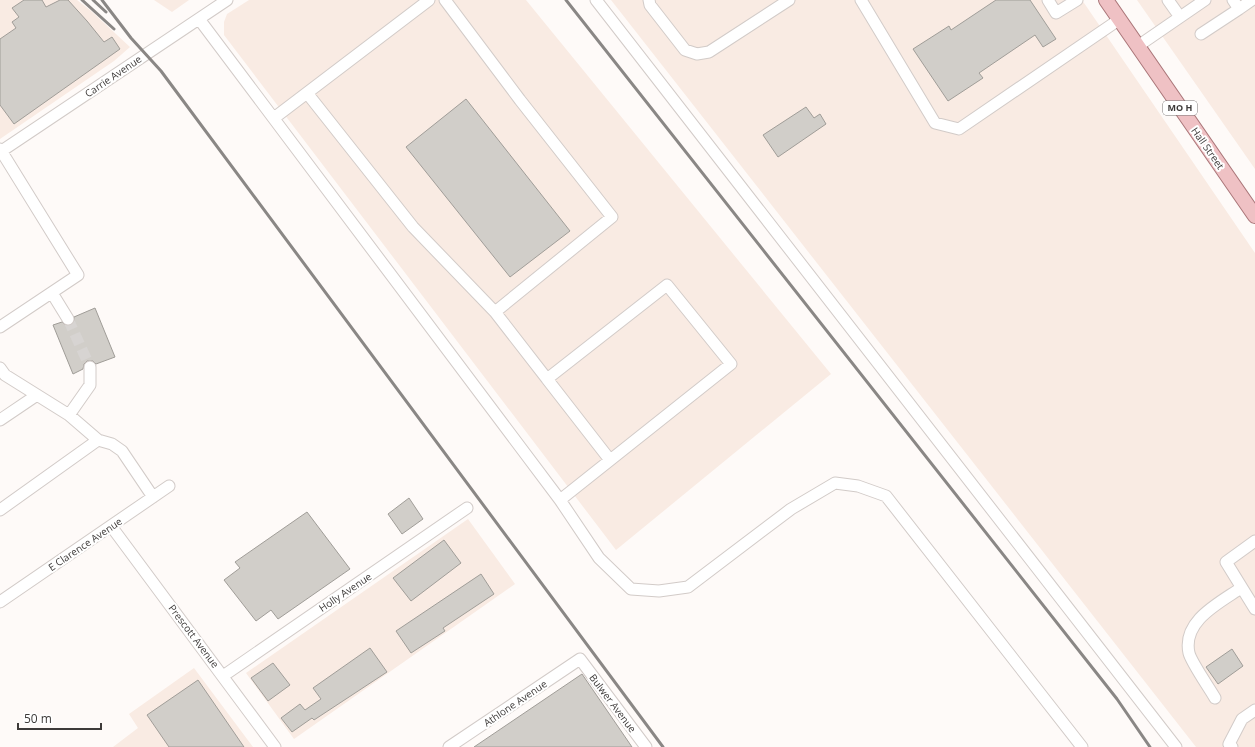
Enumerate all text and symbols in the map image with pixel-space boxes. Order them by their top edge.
street label: Carrie Avenue [82,52,144,100]
road number: MO H [1163,101,1197,115]
street label: Hall Street [1188,124,1228,172]
street label: E Clarence Avenue [45,514,125,574]
street label: Holly Avenue [316,569,374,615]
street label: Prescott Avenue [166,602,223,671]
street label: Bulwer Avenue [586,671,640,735]
street label: Athlone Avenue [481,676,550,729]
scale bar [18,705,101,731]
text: 50 m [24,710,52,727]

